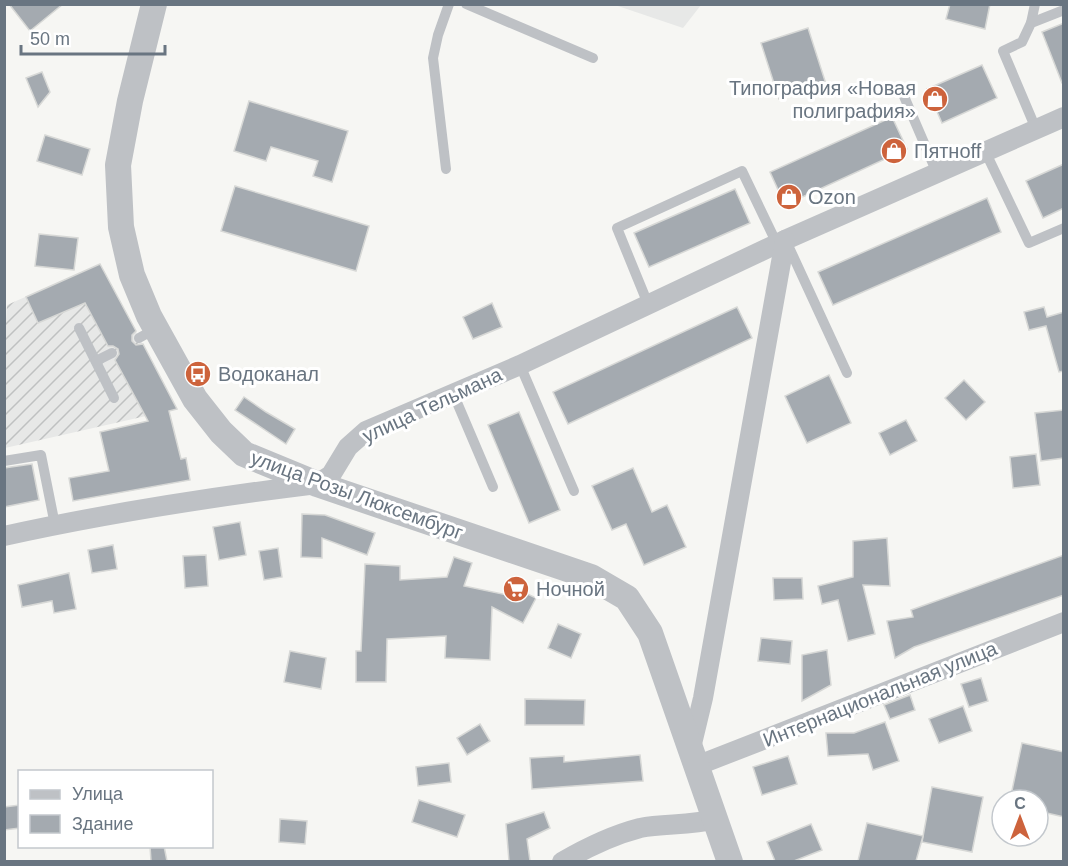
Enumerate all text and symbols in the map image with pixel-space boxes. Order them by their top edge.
scale bar [21,18,165,56]
text: 50 m [30,29,70,49]
place label: Типография «Новая полиграфия» [729,77,916,122]
shop icon: Типография «Новая полиграфия» [920,84,950,114]
shop icon: Пятнoff [879,136,909,166]
place label: Пятнoff [914,140,982,162]
shop icon: Ozon [774,182,804,212]
place label: Ozon [808,186,856,208]
bus stop icon: Водоканал [183,359,213,389]
place label: Водоканал [218,363,319,385]
street label: улица Тельмана [359,363,506,447]
street label: улица Розы Люксембург [248,446,466,544]
supermarket icon: Ночной [501,574,531,604]
place label: Ночной [536,578,605,600]
street label: Интернациональная улица [760,637,1001,751]
legend [18,770,213,848]
text: Улица [72,784,124,804]
north arrow [990,788,1050,848]
text: С [1014,795,1026,812]
text: Здание [72,814,133,834]

